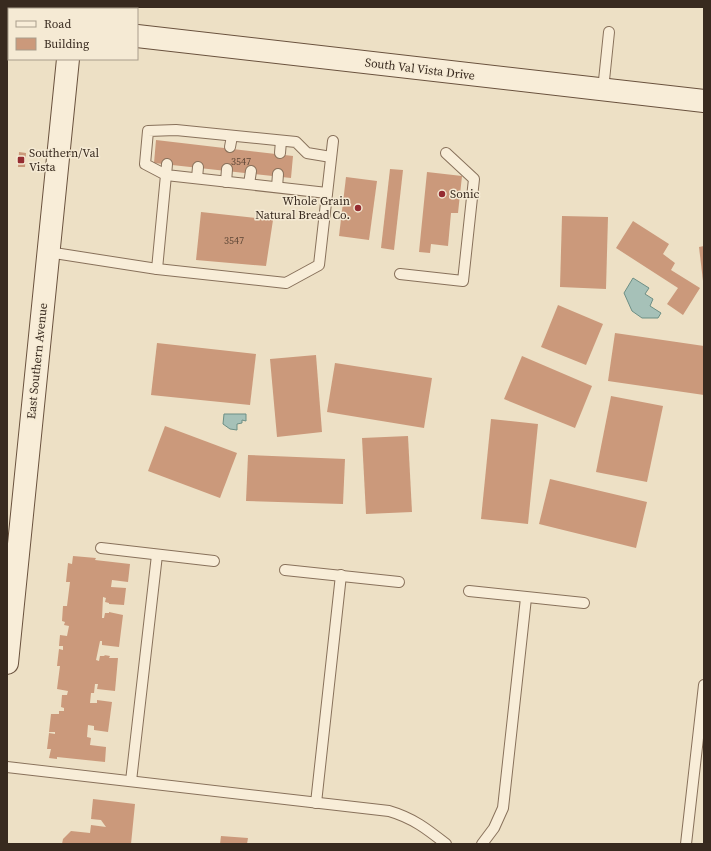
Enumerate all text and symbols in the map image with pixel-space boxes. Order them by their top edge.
legend [8,8,138,60]
text: Road [44,16,71,32]
text: Building [44,36,89,52]
street label: South Val Vista Drive [364,54,476,84]
place label: Southern/Val Vista [29,145,100,175]
marker: Southern/Val Vista [16,155,26,165]
house number: 3547 [231,155,251,168]
place label: Sonic [450,186,480,202]
marker: Sonic [437,189,447,199]
place label: Whole Grain Natural Bread Co. [255,193,350,223]
marker: Whole Grain Natural Bread Co. [353,203,363,213]
house number: 3547 [224,234,244,247]
street label: East Southern Avenue [23,302,51,420]

